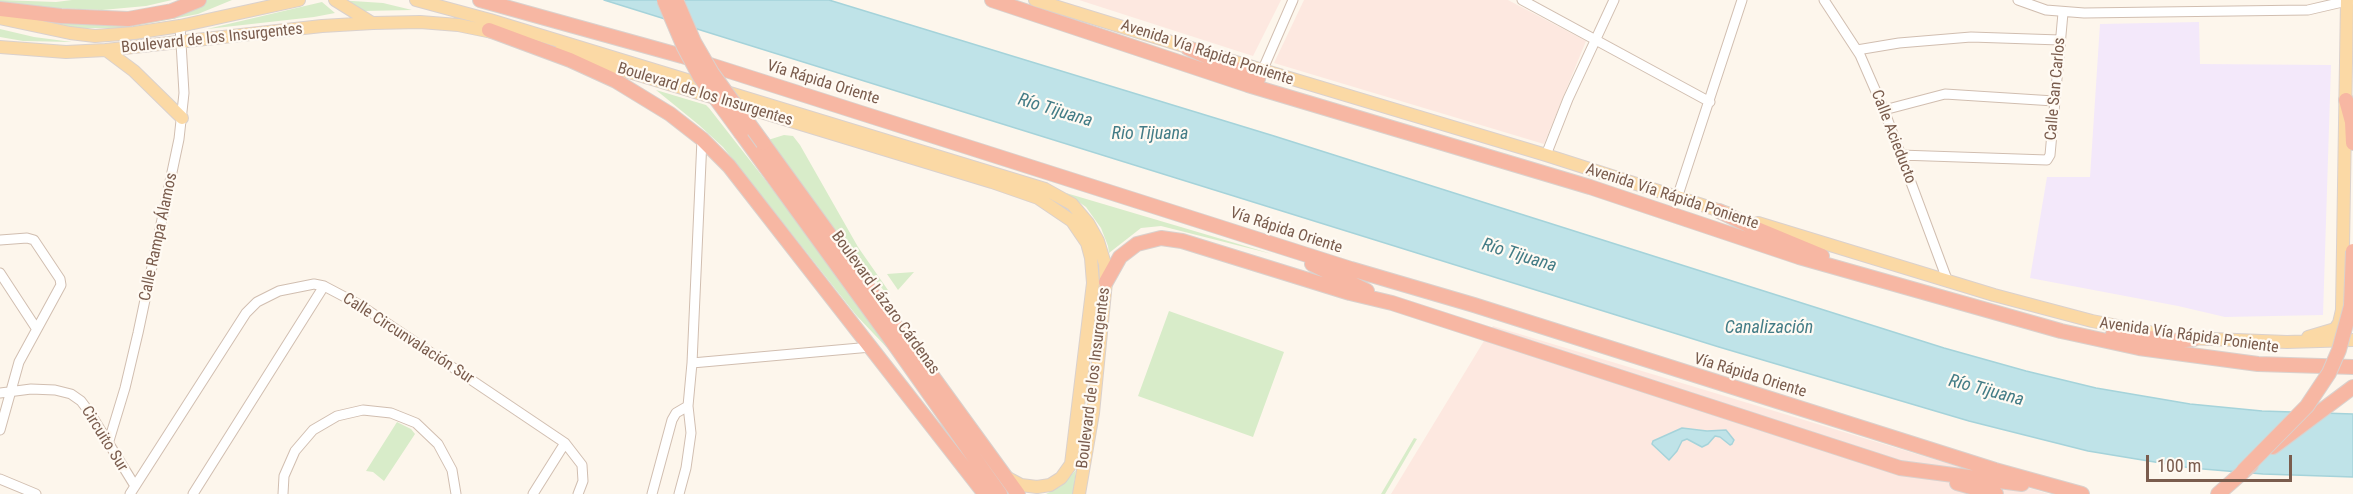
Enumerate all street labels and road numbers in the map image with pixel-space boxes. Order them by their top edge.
street label: Avenida Vía Rápida Poniente [1118,16,1296,90]
street label: Boulevard de los Insurgentes [120,20,304,58]
street label: Calle San Carlos [2042,37,2070,141]
street label: Vía Rápida Oriente [764,57,882,109]
street label: Boulevard de los Insurgentes [615,59,795,131]
street label: Calle Acieducto [1866,87,1920,187]
street label: Avenida Vía Rápida Poniente [1583,160,1761,234]
street label: Calle Rampa Álamos [136,171,182,303]
street label: Vía Rápida Oriente [1228,204,1344,258]
street label: Boulevard Lázaro Cárdenas [827,228,943,378]
street label: Boulevard de los Insurgentes [1073,286,1115,470]
street label: Calle Circunvalación Sur [339,289,477,389]
street label: Avenida Vía Rápida Poniente [2098,314,2280,358]
street label: Vía Rápida Oriente [1691,350,1809,402]
street label: Circuito Sur [76,403,132,475]

